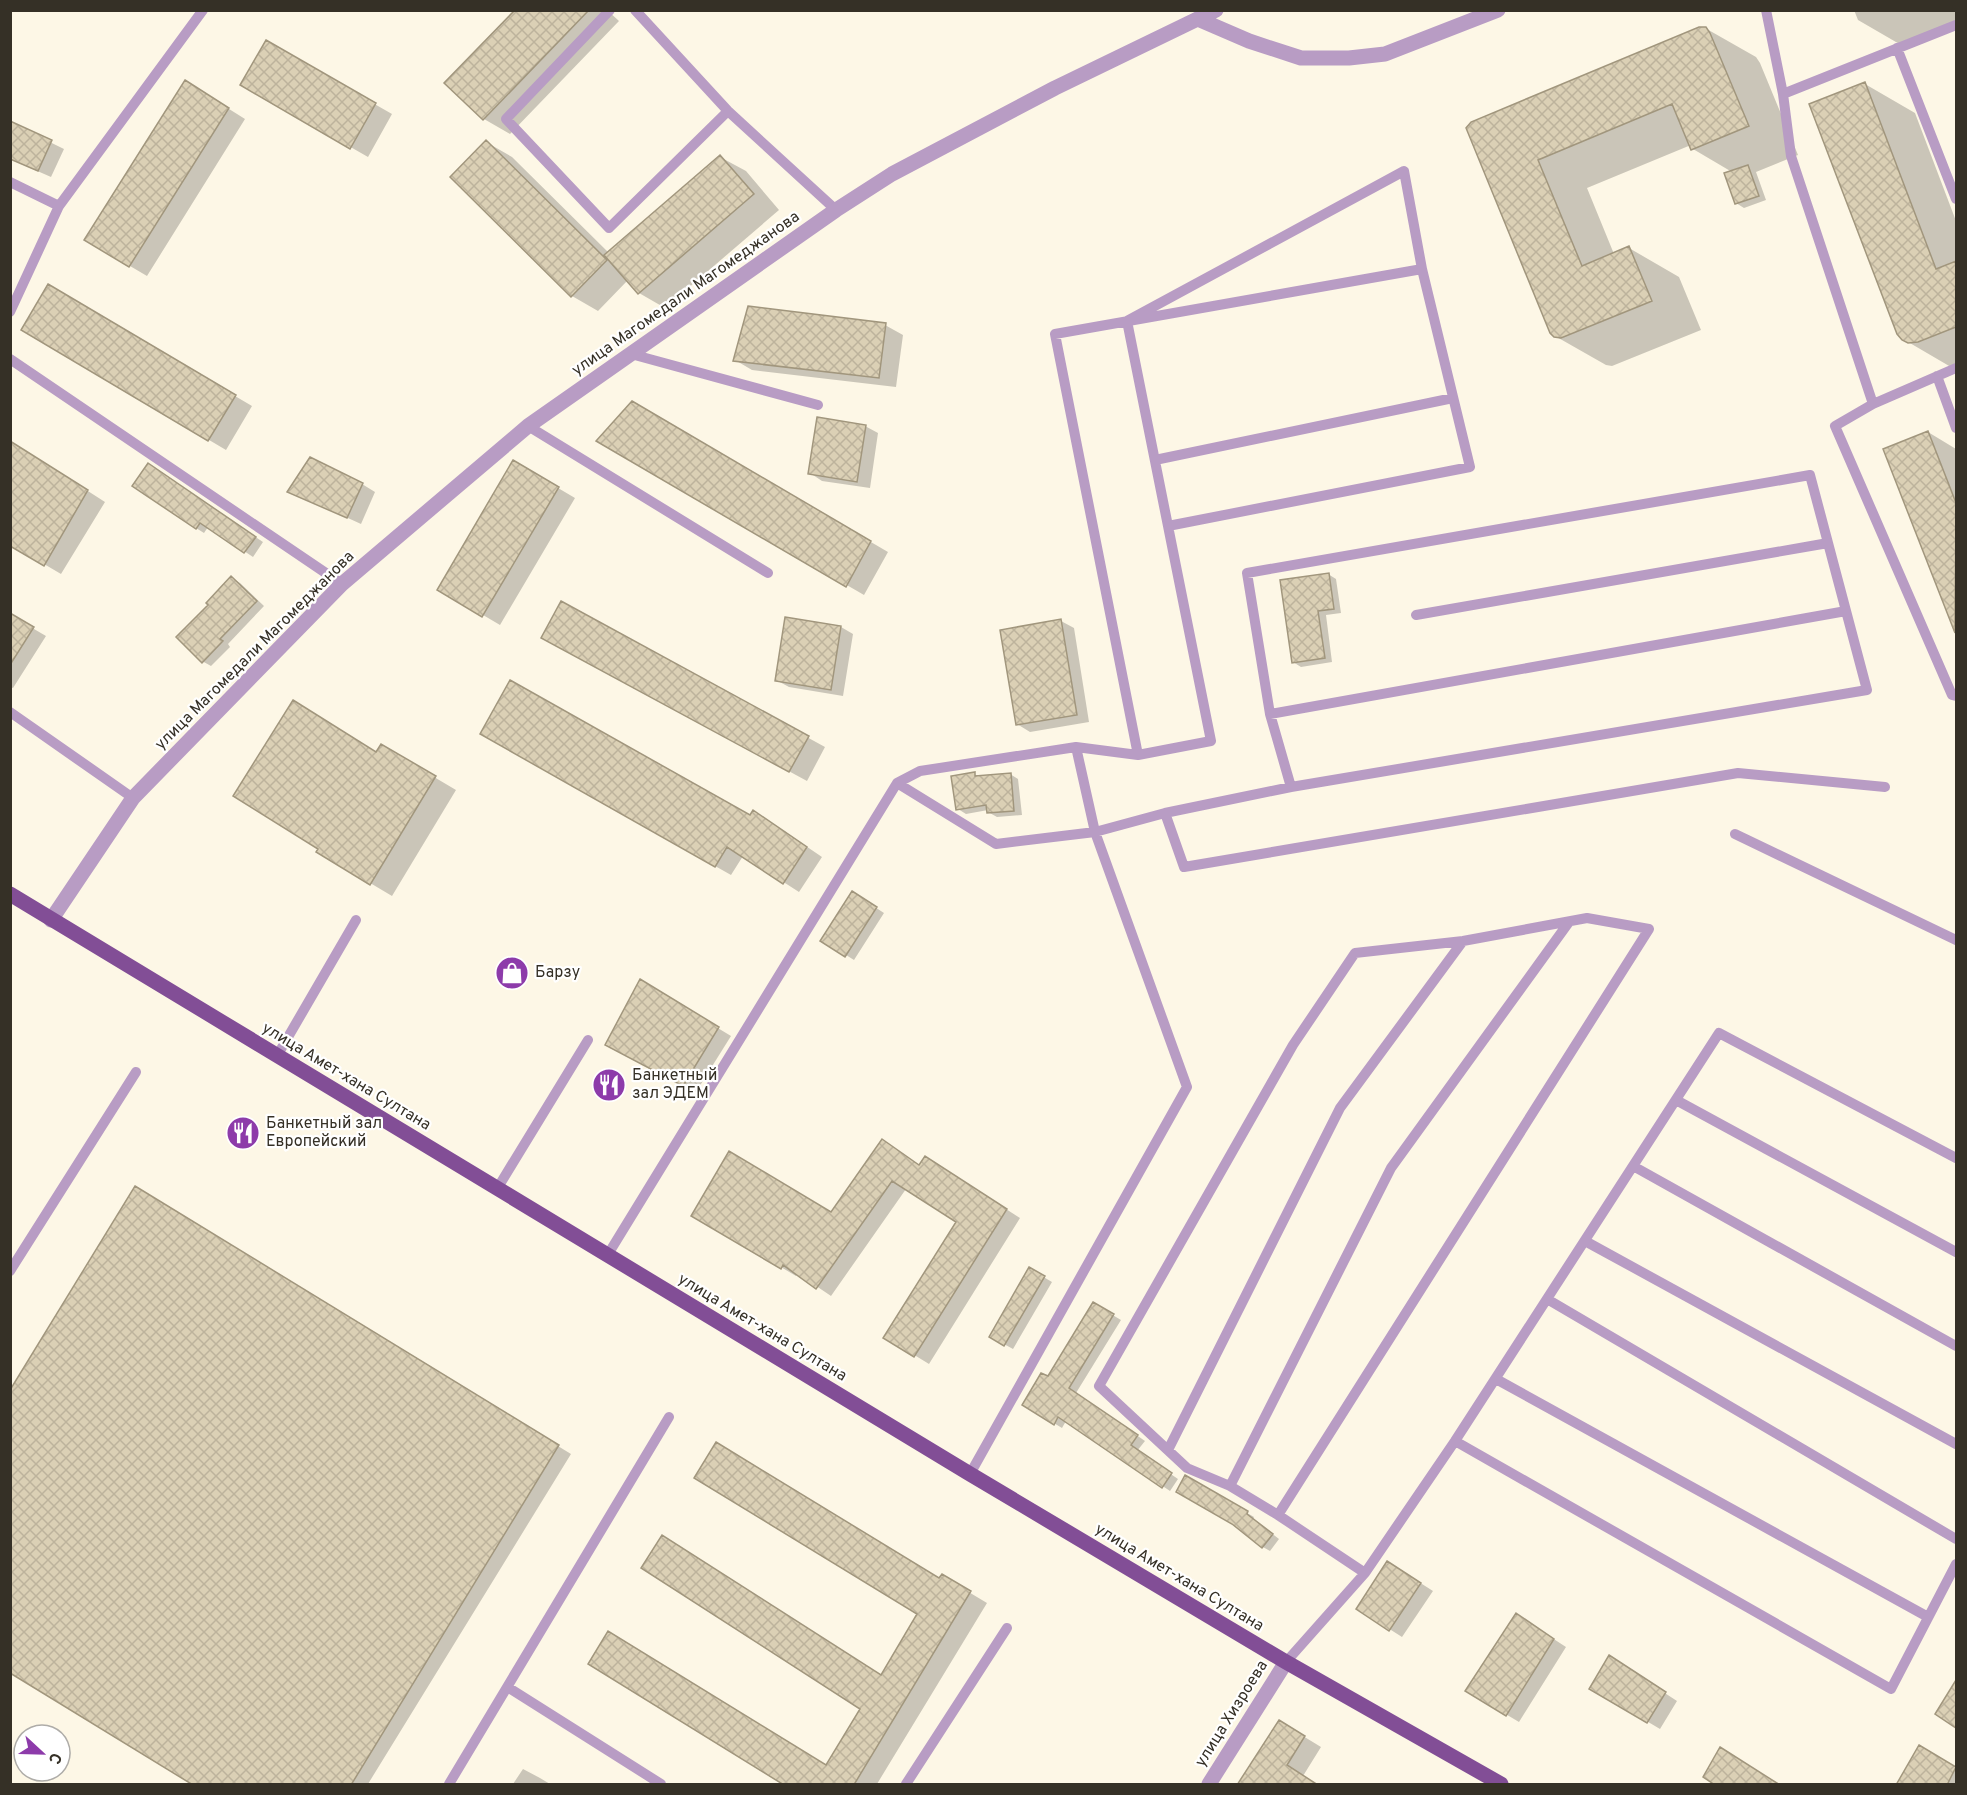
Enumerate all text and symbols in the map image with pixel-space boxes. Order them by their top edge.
street label: улица Магомедали Магомеджановa [568,207,804,381]
street label: улица Магомедали Магомеджановa [151,547,359,755]
shop icon: Барзу [494,955,530,991]
place label: Барзу [535,963,580,983]
street label: улица Амет-хана Султана [258,1019,434,1135]
place label: Банкетный зал ЭДЕМ [632,1066,717,1104]
restaurant icon: Банкетный зал ЭДЕМ [591,1067,627,1103]
place label: Банкетный зал Европейский [266,1114,382,1152]
restaurant icon: Банкетный зал Европейский [225,1115,261,1151]
street label: улица Амет-хана Султана [674,1270,850,1386]
street label: улица Амет-хана Султана [1091,1520,1267,1636]
street label: улица Хизроева [1191,1657,1273,1771]
north arrow [12,1723,72,1783]
text: С [43,1749,65,1766]

